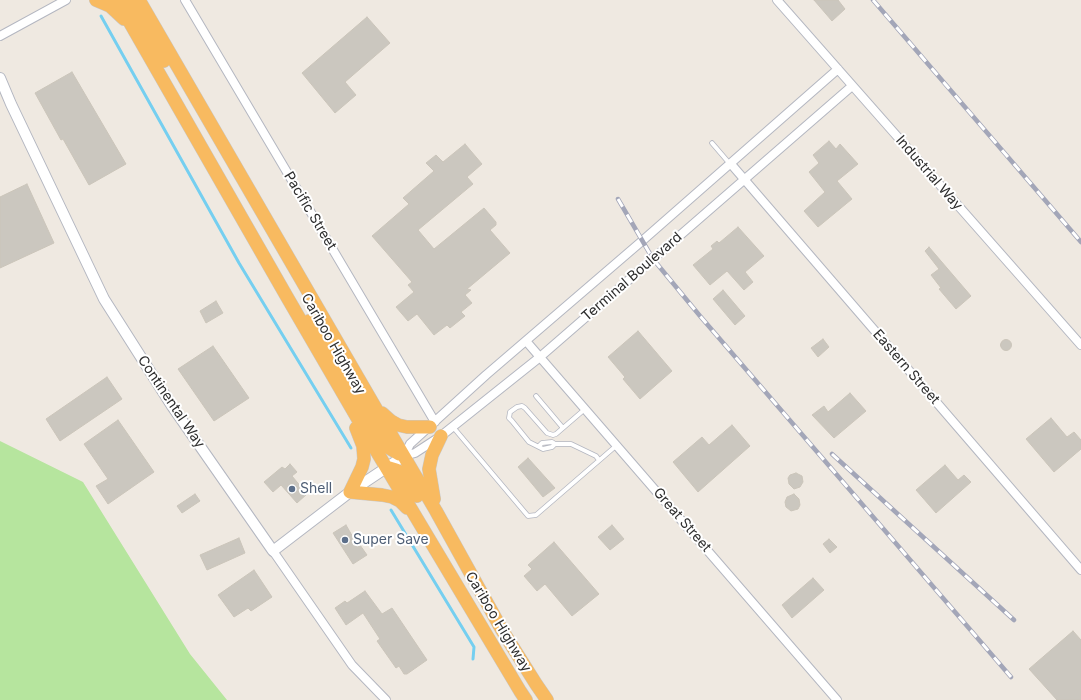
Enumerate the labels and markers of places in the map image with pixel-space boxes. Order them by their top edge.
place label: Shell [300,481,332,497]
marker: Shell [287,484,297,494]
place label: Super Save [353,532,429,548]
marker: Super Save [340,535,350,545]

